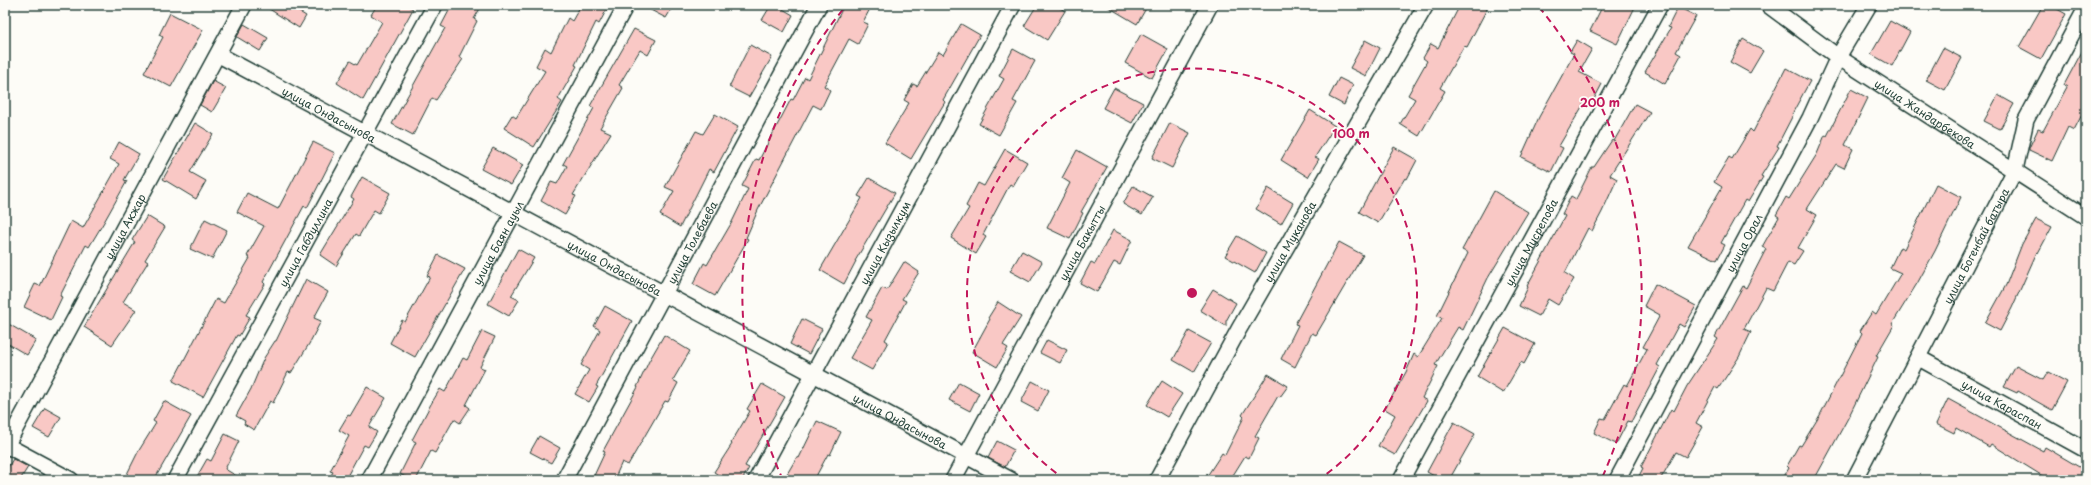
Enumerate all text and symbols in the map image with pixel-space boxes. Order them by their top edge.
street label: улица Жандарбекова [1871,74,1979,152]
street label: улица Ондасынова [279,82,379,146]
text: 200 m [1580,93,1620,111]
text: 100 m [1332,124,1370,142]
street label: улица Богенбай батыра [1938,185,2013,307]
street label: улица Акжар [100,190,150,262]
street label: улица Габдуллина [274,195,336,290]
street label: улица Мусрепова [1500,195,1562,289]
street label: улица Баян ауыл [468,197,527,288]
street label: улица Толебаева [662,197,721,287]
street label: улица Муканова [1259,197,1320,285]
street label: улица Кызылкум [855,198,914,287]
street label: улица Бакытты [1054,202,1109,283]
street label: улица Орал [1721,210,1766,275]
street label: улица Ондасынова [565,235,665,300]
centre of rings [1185,286,1199,300]
street label: улица Караспан [1959,375,2046,433]
street label: улица Ондасынова [850,388,950,453]

